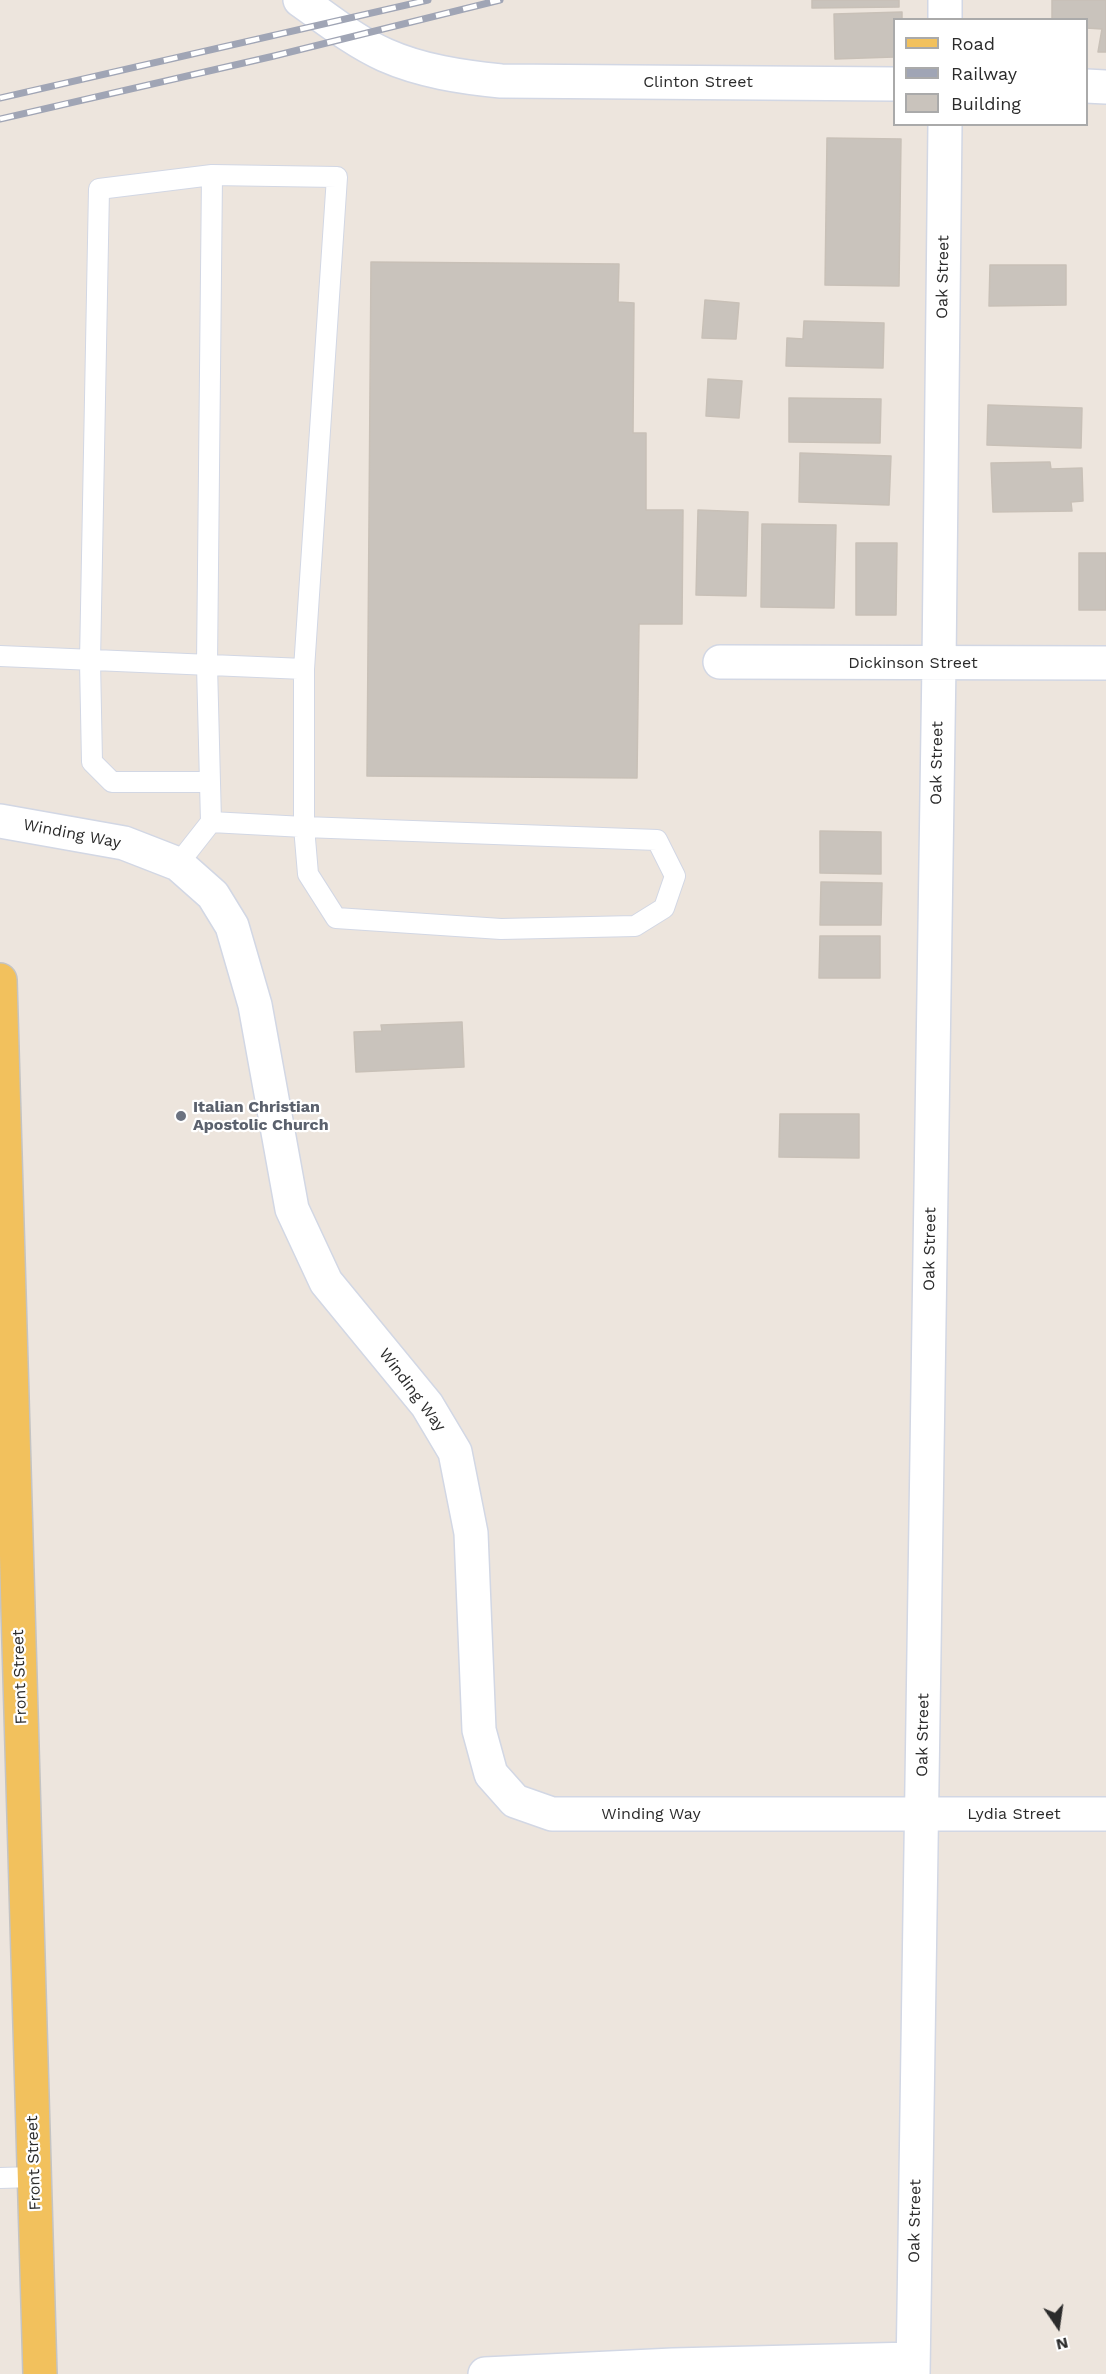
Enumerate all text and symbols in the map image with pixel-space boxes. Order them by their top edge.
legend [893,18,1088,126]
text: Road [951,33,995,54]
text: Railway [951,63,1017,84]
street label: Clinton Street [643,72,753,92]
text: Building [951,93,1021,114]
street label: Oak Street [933,235,953,319]
street label: Dickinson Street [848,653,978,673]
street label: Oak Street [927,721,947,805]
street label: Winding Way [21,815,123,853]
place label: Italian Christian Apostolic Church [193,1097,329,1135]
marker: Italian Christian Apostolic Church [174,1109,188,1123]
street label: Oak Street [920,1207,940,1291]
street label: Winding Way [374,1345,450,1435]
street label: Front Street [9,1629,31,1725]
street label: Oak Street [913,1693,933,1777]
street label: Winding Way [601,1804,701,1824]
street label: Lydia Street [967,1804,1061,1824]
street label: Front Street [23,2115,45,2211]
street label: Oak Street [905,2179,925,2263]
north arrow [1028,2296,1088,2356]
text: N [1054,2333,1070,2355]

